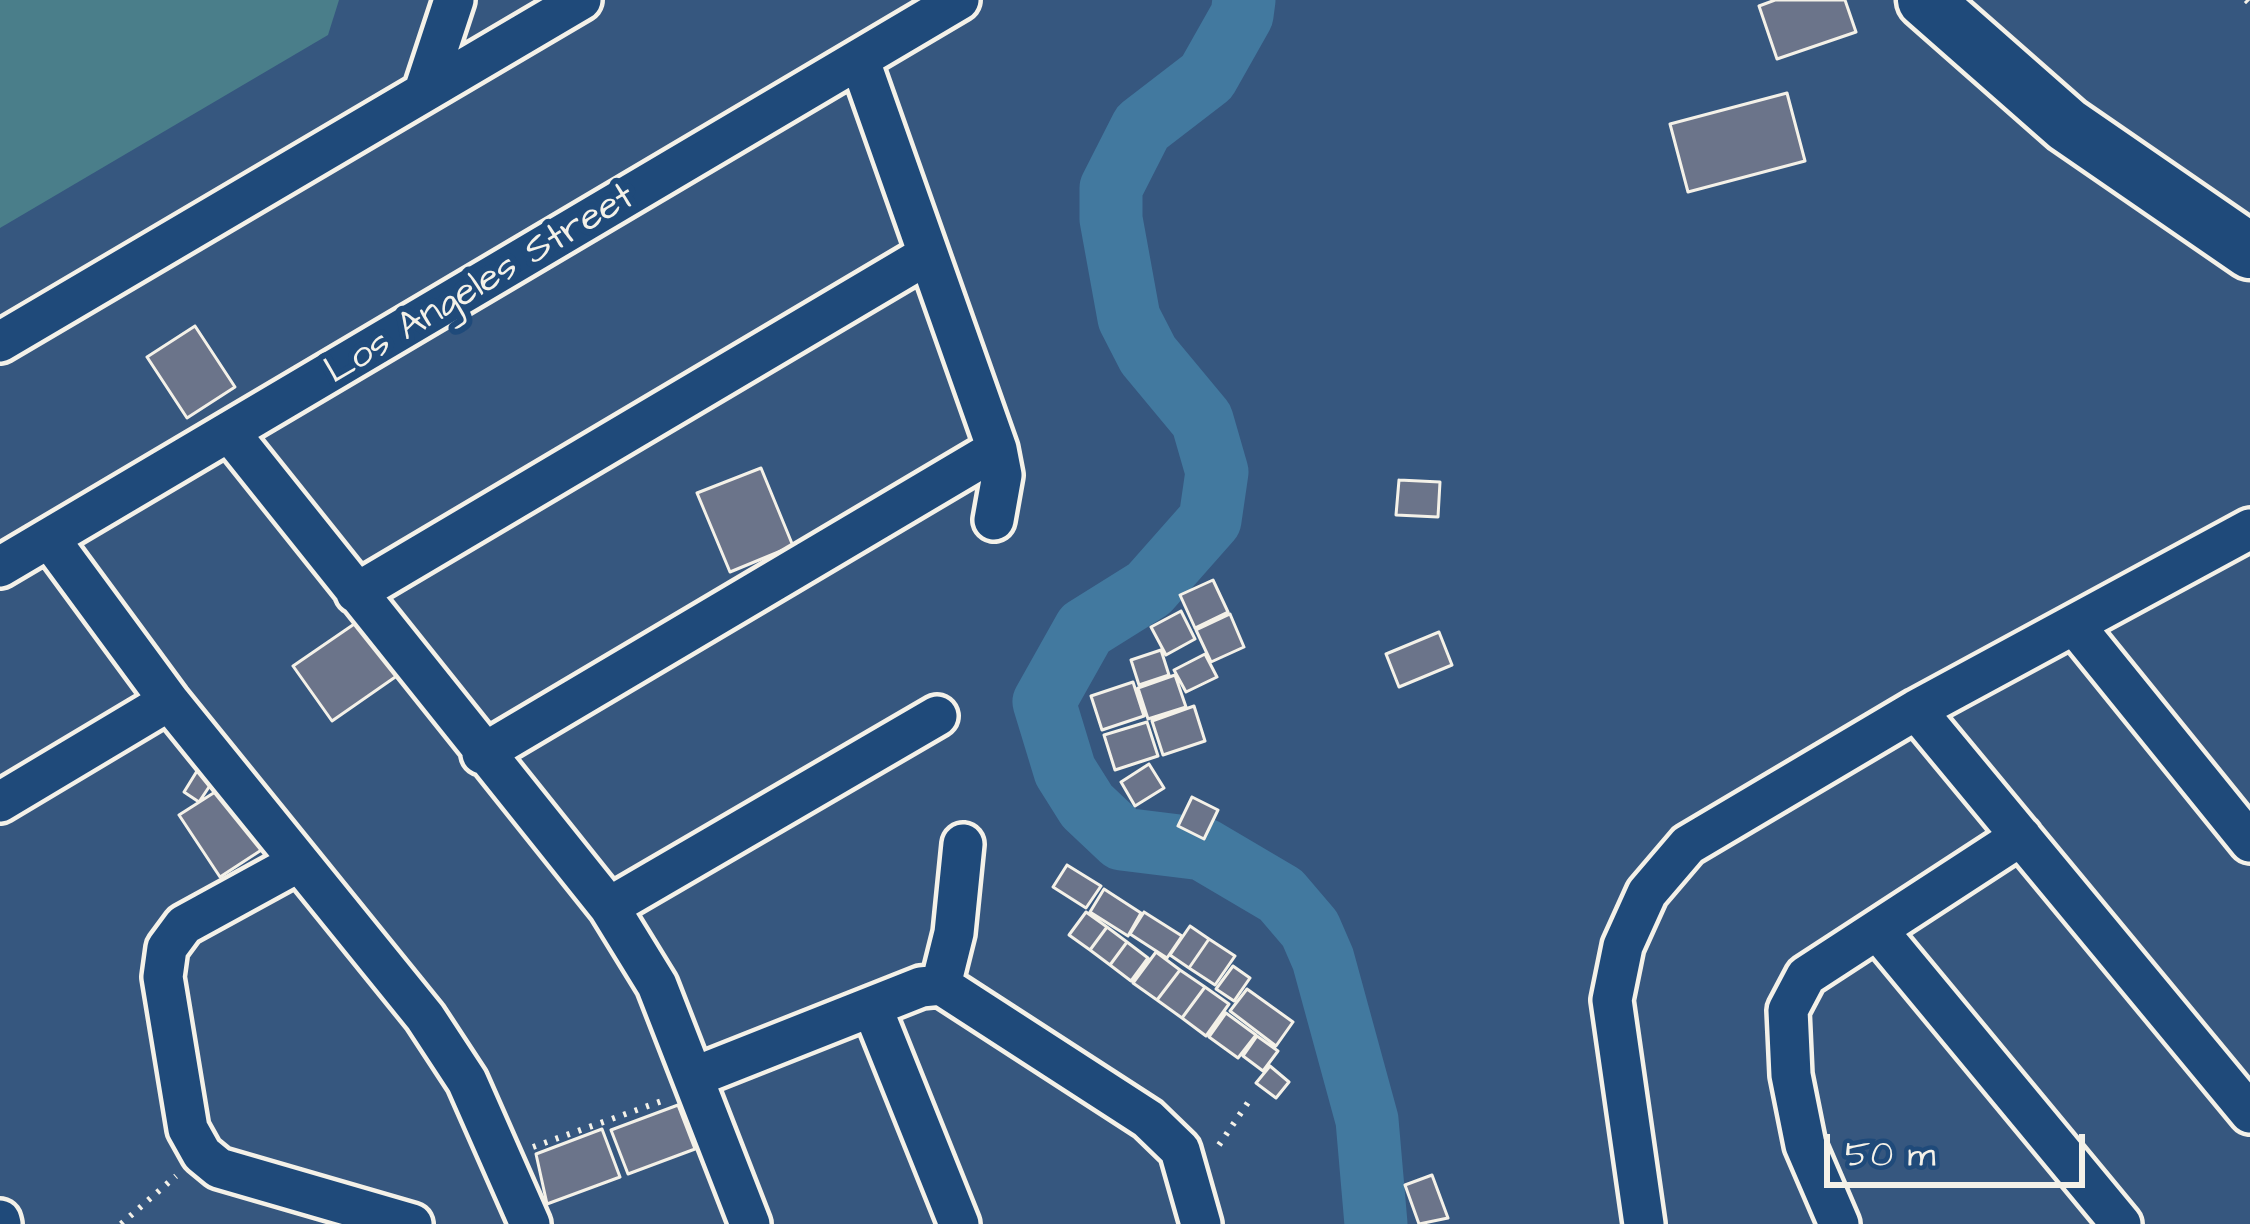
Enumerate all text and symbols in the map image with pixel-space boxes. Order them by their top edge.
street label: Los Angeles Street [318,175,644,397]
scale bar [1830,1110,2091,1184]
text: 50 m [1845,1129,1936,1180]

